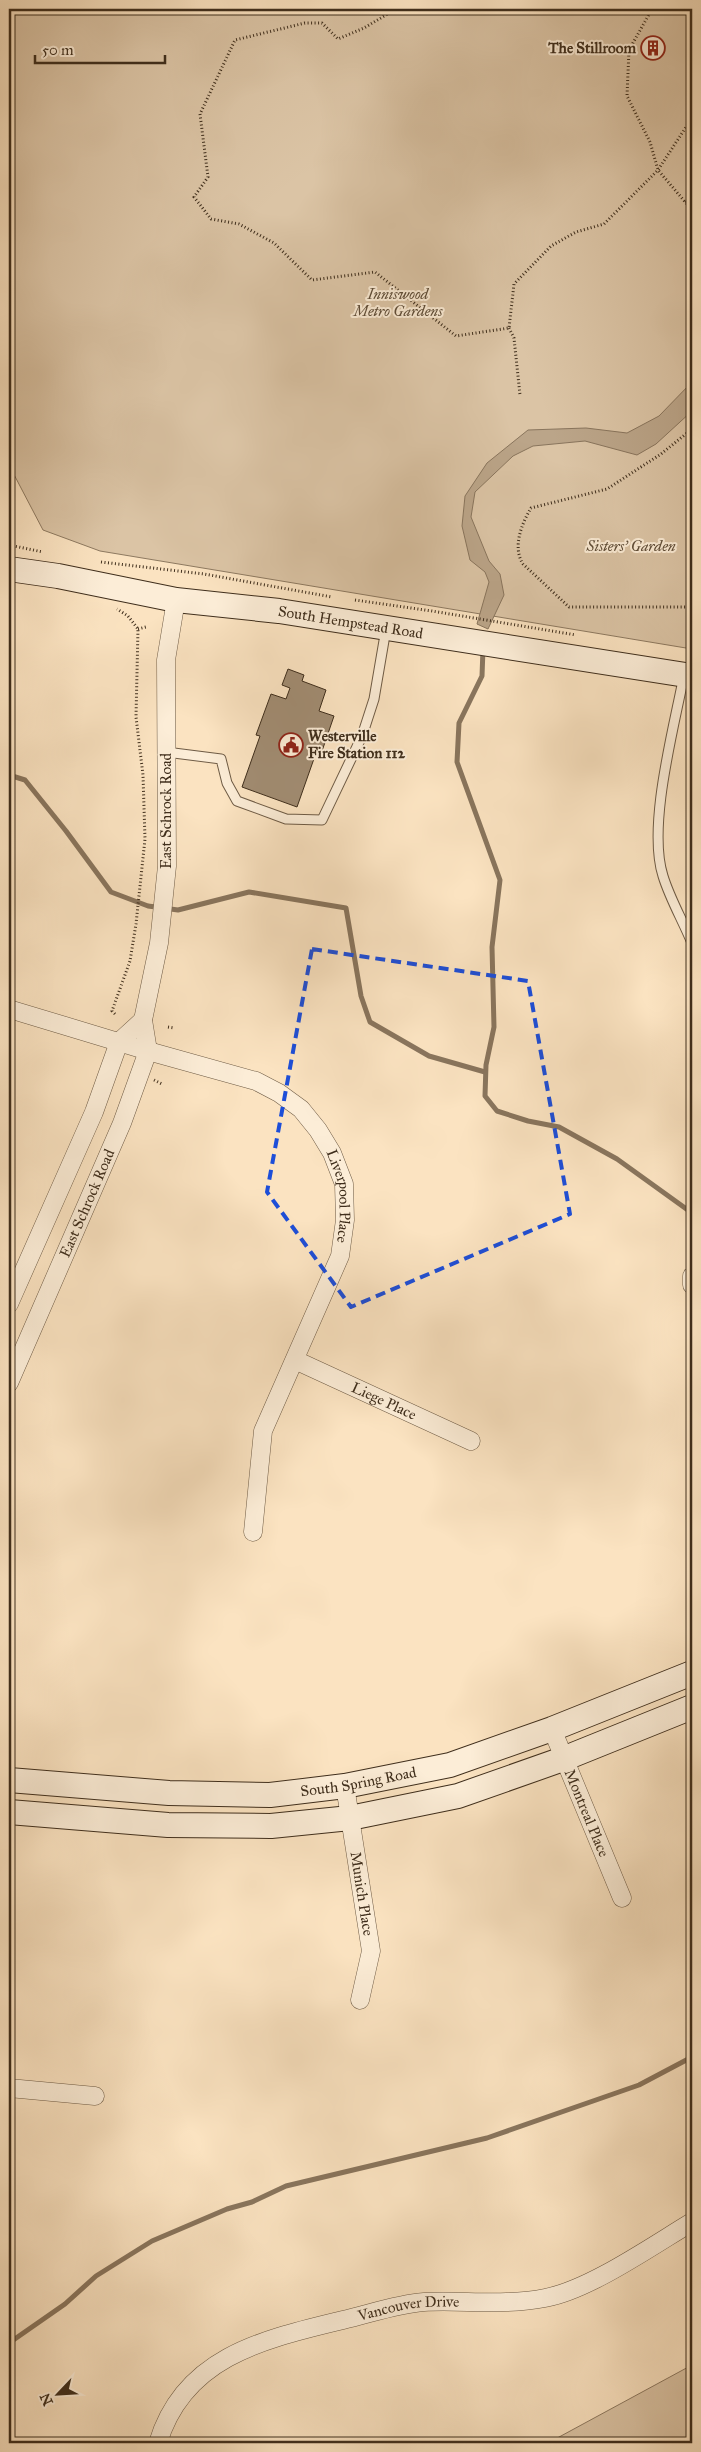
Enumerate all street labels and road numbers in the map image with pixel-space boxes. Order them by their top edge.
street label: South Hempstead Road [277,602,425,643]
street label: East Schrock Road [157,752,175,869]
street label: East Schrock Road [56,1146,119,1260]
street label: Liverpool Place [322,1147,354,1244]
street label: Liege Place [349,1378,419,1424]
street label: South Spring Road [299,1763,418,1800]
street label: Montreal Place [561,1767,613,1860]
street label: Munich Place [346,1850,377,1937]
street label: Vancouver Drive [355,2293,460,2325]

